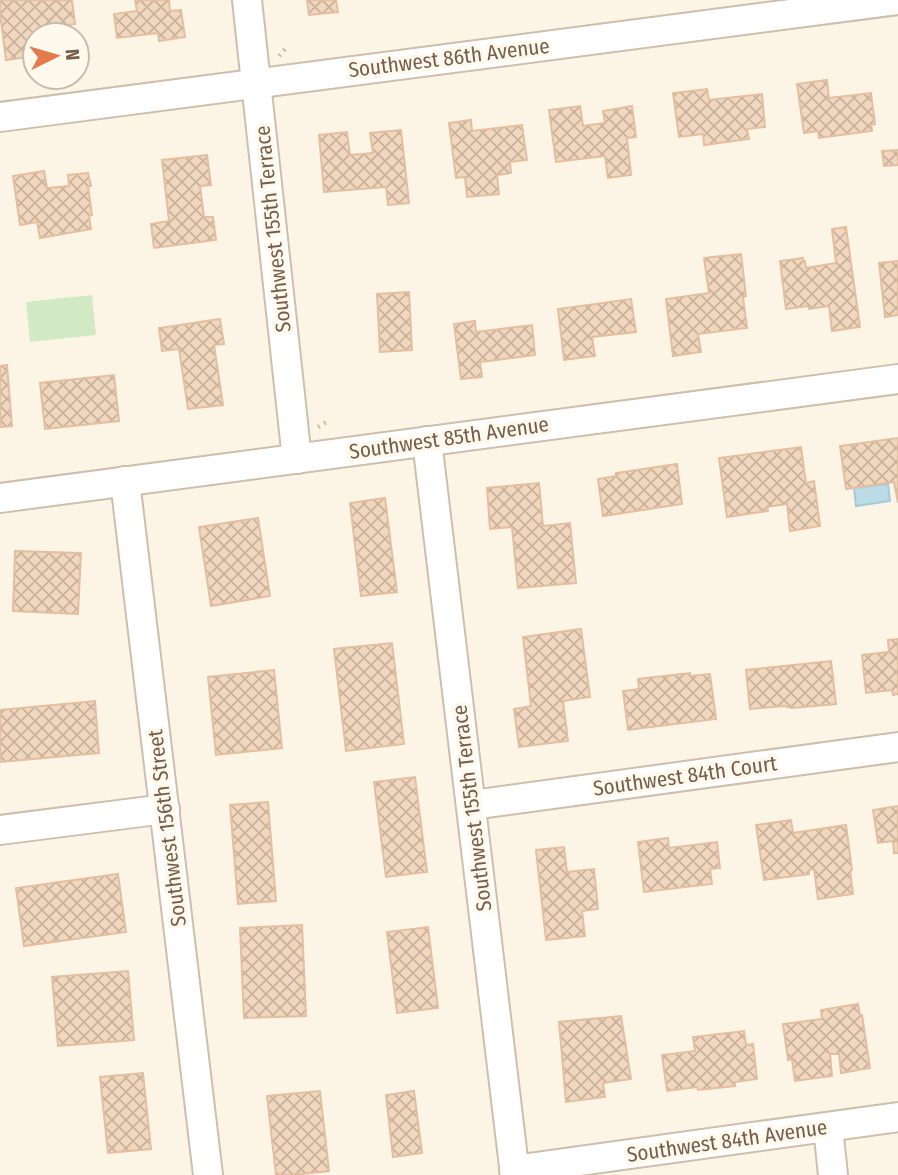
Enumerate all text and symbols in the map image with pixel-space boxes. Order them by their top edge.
north arrow [21,21,91,91]
street label: Southwest 86th Avenue [347,33,551,83]
text: N [60,48,84,61]
street label: Southwest 155th Terrace [249,124,297,334]
street label: Southwest 85th Avenue [348,411,550,465]
street label: Southwest 155th Terrace [446,703,498,913]
street label: Southwest 156th Street [142,728,192,928]
street label: Southwest 84th Court [591,750,779,802]
street label: Southwest 84th Avenue [625,1114,829,1168]

